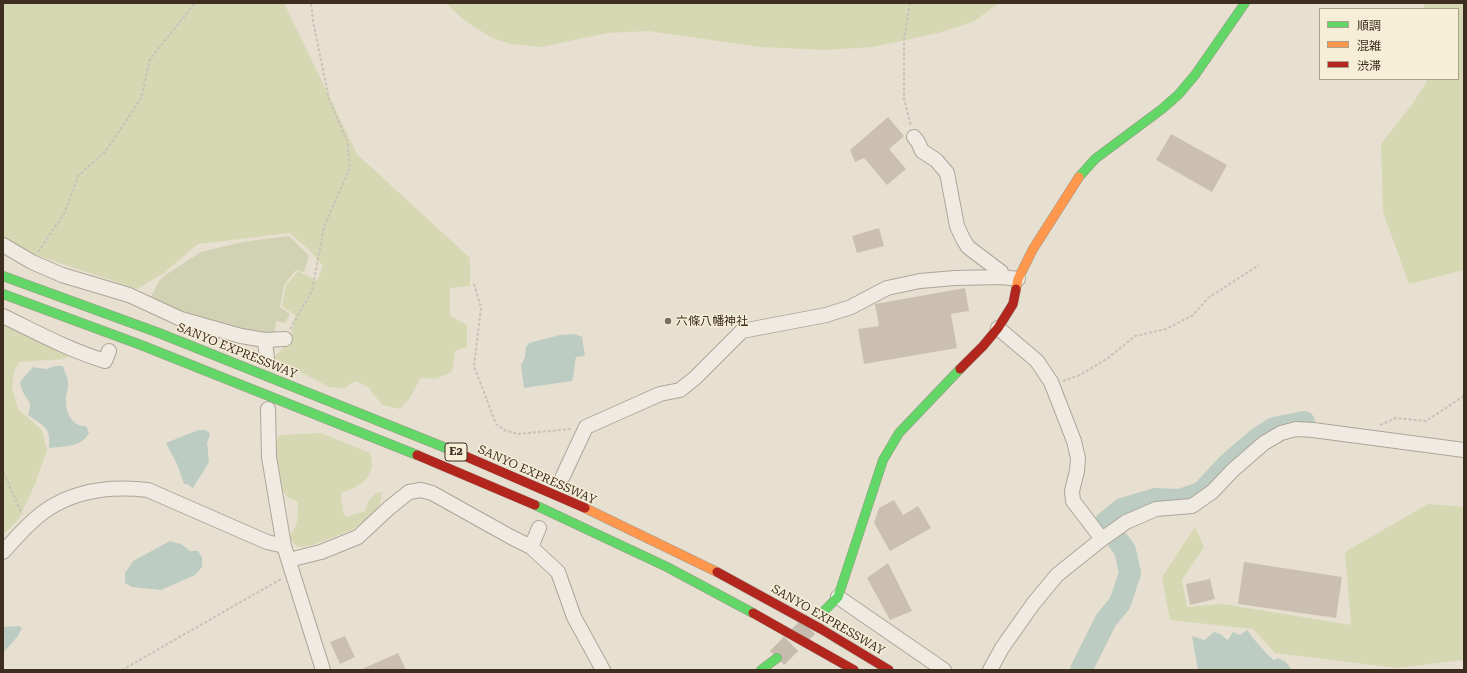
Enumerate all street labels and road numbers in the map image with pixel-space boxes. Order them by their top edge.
street label: SANYO EXPRESSWAY [175,320,299,382]
street label: SANYO EXPRESSWAY [475,442,599,508]
road number: E2 [445,443,467,461]
street label: SANYO EXPRESSWAY [769,582,887,658]

